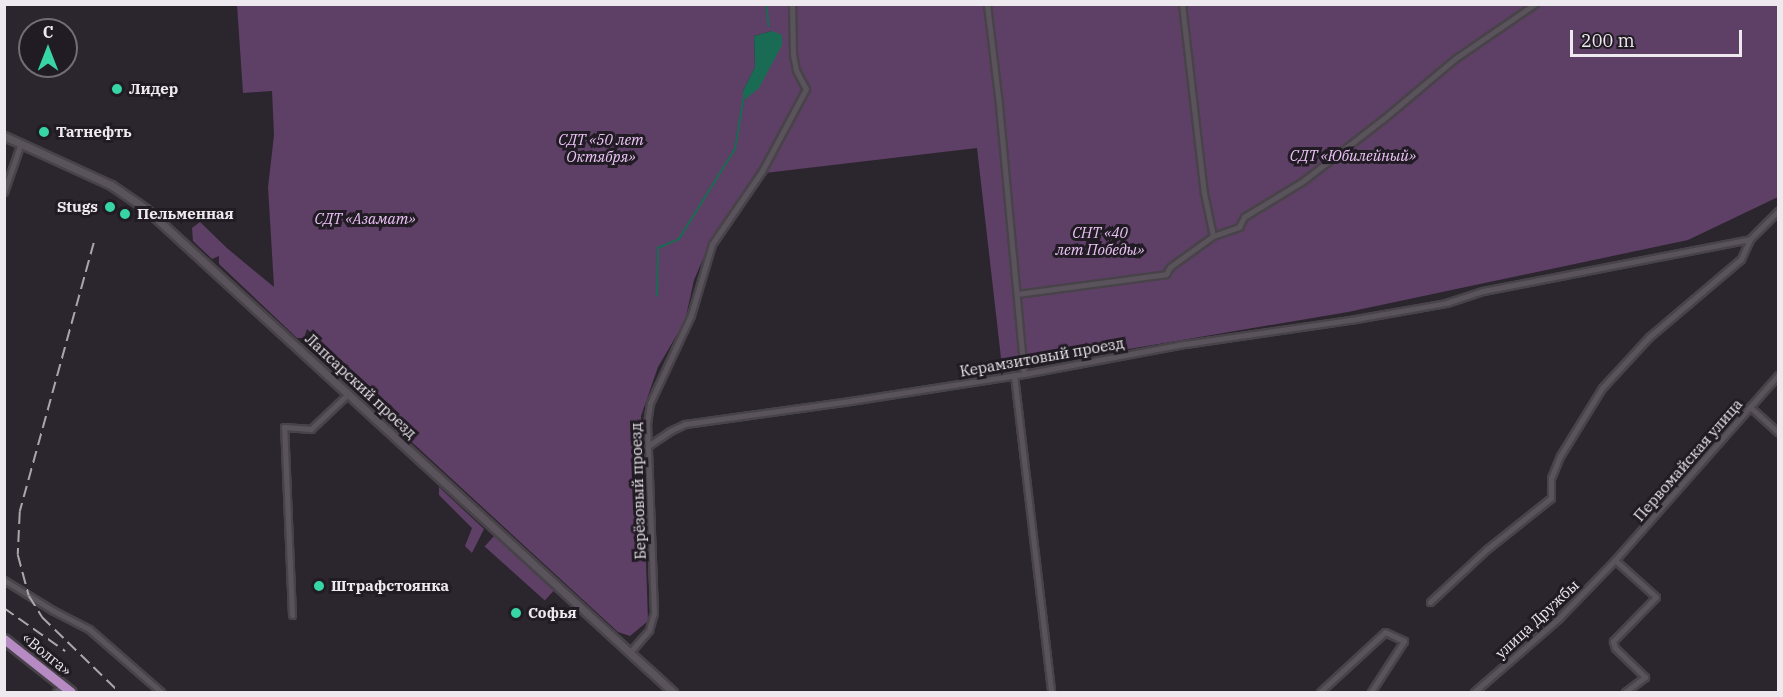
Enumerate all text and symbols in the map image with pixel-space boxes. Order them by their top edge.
north arrow [18,18,78,78]
scale bar [1573,18,1746,56]
text: С [43,22,53,42]
text: 200 m [1581,29,1635,52]
place label: Лидер [129,80,178,98]
marker: Лидер [110,82,124,96]
place label: Татнефть [56,123,132,141]
marker: Татнефть [37,125,51,139]
park label: СДТ «50 лет Октября» [558,130,644,165]
park label: СДТ «Юбилейный» [1290,147,1416,165]
place label: Stugs [57,198,98,216]
marker: Stugs [103,200,117,214]
place label: Пельменная [137,205,234,223]
marker: Пельменная [118,207,132,221]
park label: СДТ «Азамат» [314,210,416,228]
park label: СНТ «40 лет Победы» [1056,223,1144,258]
street label: Лапсарский проезд [302,330,420,442]
street label: Керамзитовый проезд [958,334,1126,380]
street label: Первомайская улица [1630,395,1746,525]
street label: Берёзовый проезд [627,422,649,560]
street label: улица Дружбы [1492,576,1582,662]
place label: Штрафстоянка [331,577,449,595]
marker: Штрафстоянка [312,579,326,593]
place label: Софья [528,604,577,622]
marker: Софья [509,606,523,620]
street label: «Волга» [19,629,75,679]

